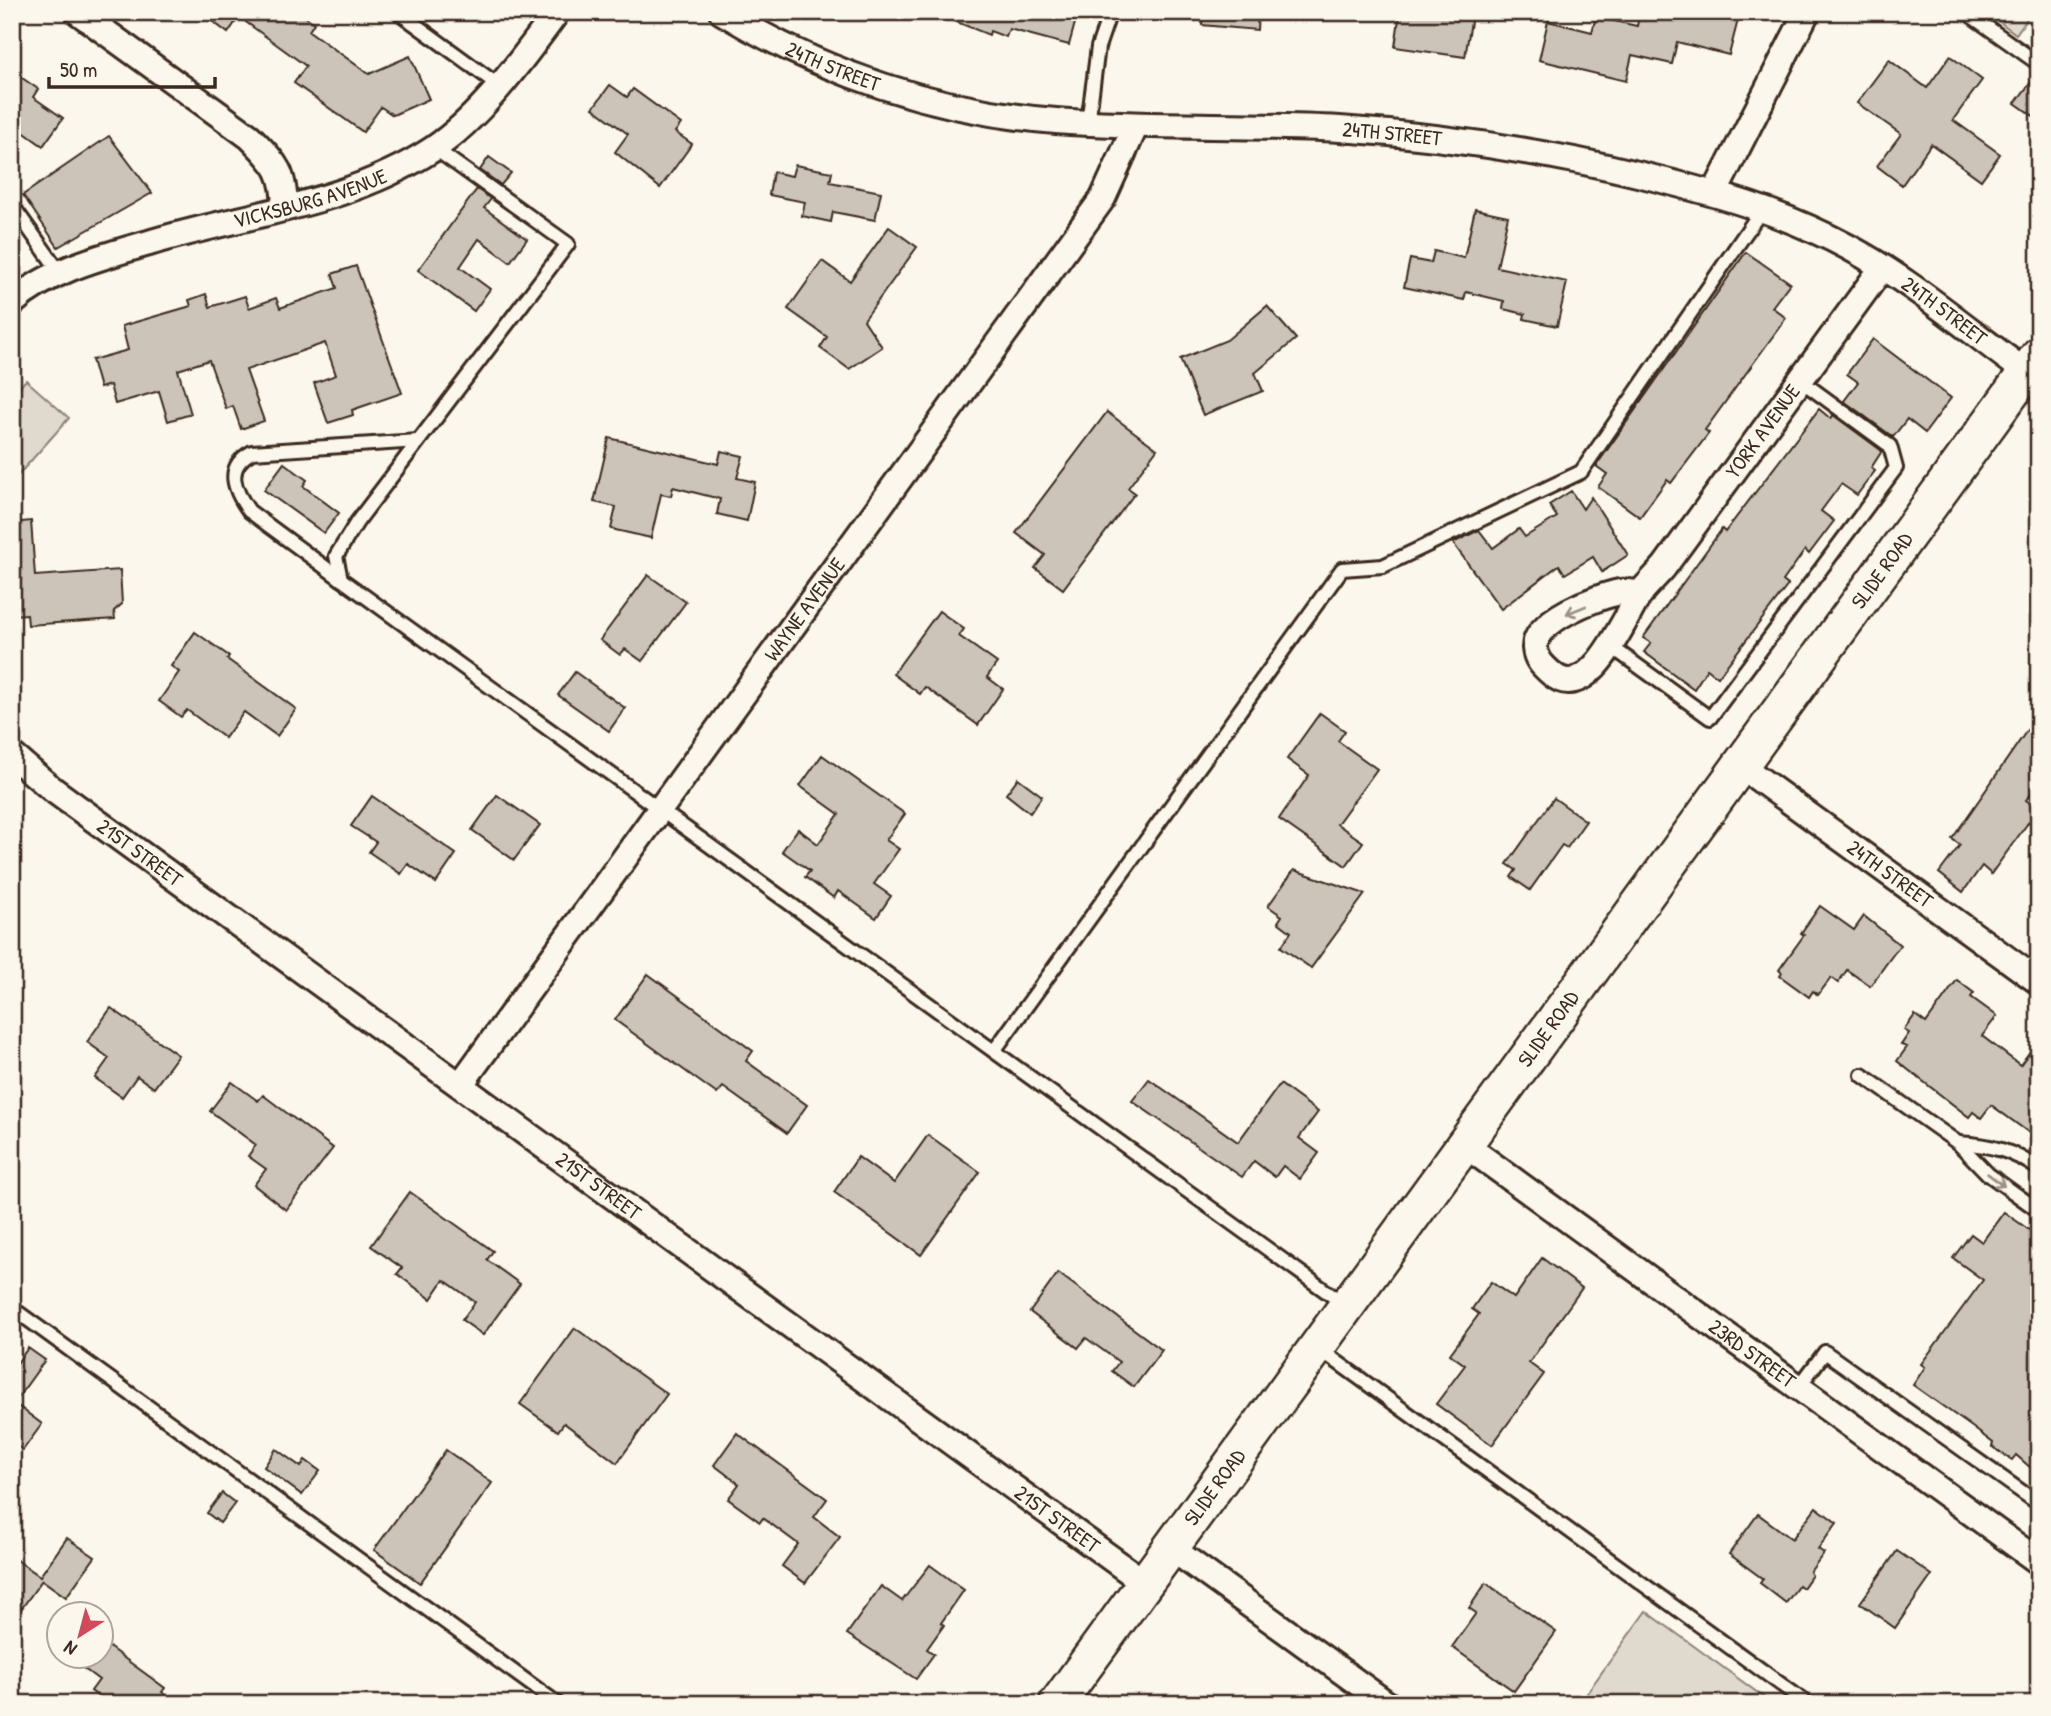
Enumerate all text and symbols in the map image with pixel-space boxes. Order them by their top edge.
street label: 24TH STREET [781,34,885,99]
scale bar [49,46,215,90]
text: 50 m [60,55,97,84]
street label: 24TH STREET [1342,114,1445,153]
street label: VICKSBURG AVENUE [230,161,391,235]
street label: 24TH STREET [1896,269,1994,353]
street label: YORK AVENUE [1719,378,1807,484]
street label: SLIDE ROAD [1844,526,1919,614]
street label: WAYNE AVENUE [757,552,852,667]
one-way arrow [1566,604,1588,617]
street label: 21ST STREET [91,811,190,894]
street label: 24TH STREET [1841,833,1940,915]
street label: SLIDE ROAD [1510,985,1586,1073]
street label: 21ST STREET [550,1145,648,1227]
one-way arrow [1986,1172,2005,1187]
street label: 23RD STREET [1703,1312,1803,1395]
street label: SLIDE ROAD [1177,1443,1252,1531]
street label: 21ST STREET [1009,1478,1107,1560]
north arrow [46,1600,116,1670]
text: N [58,1635,82,1662]

